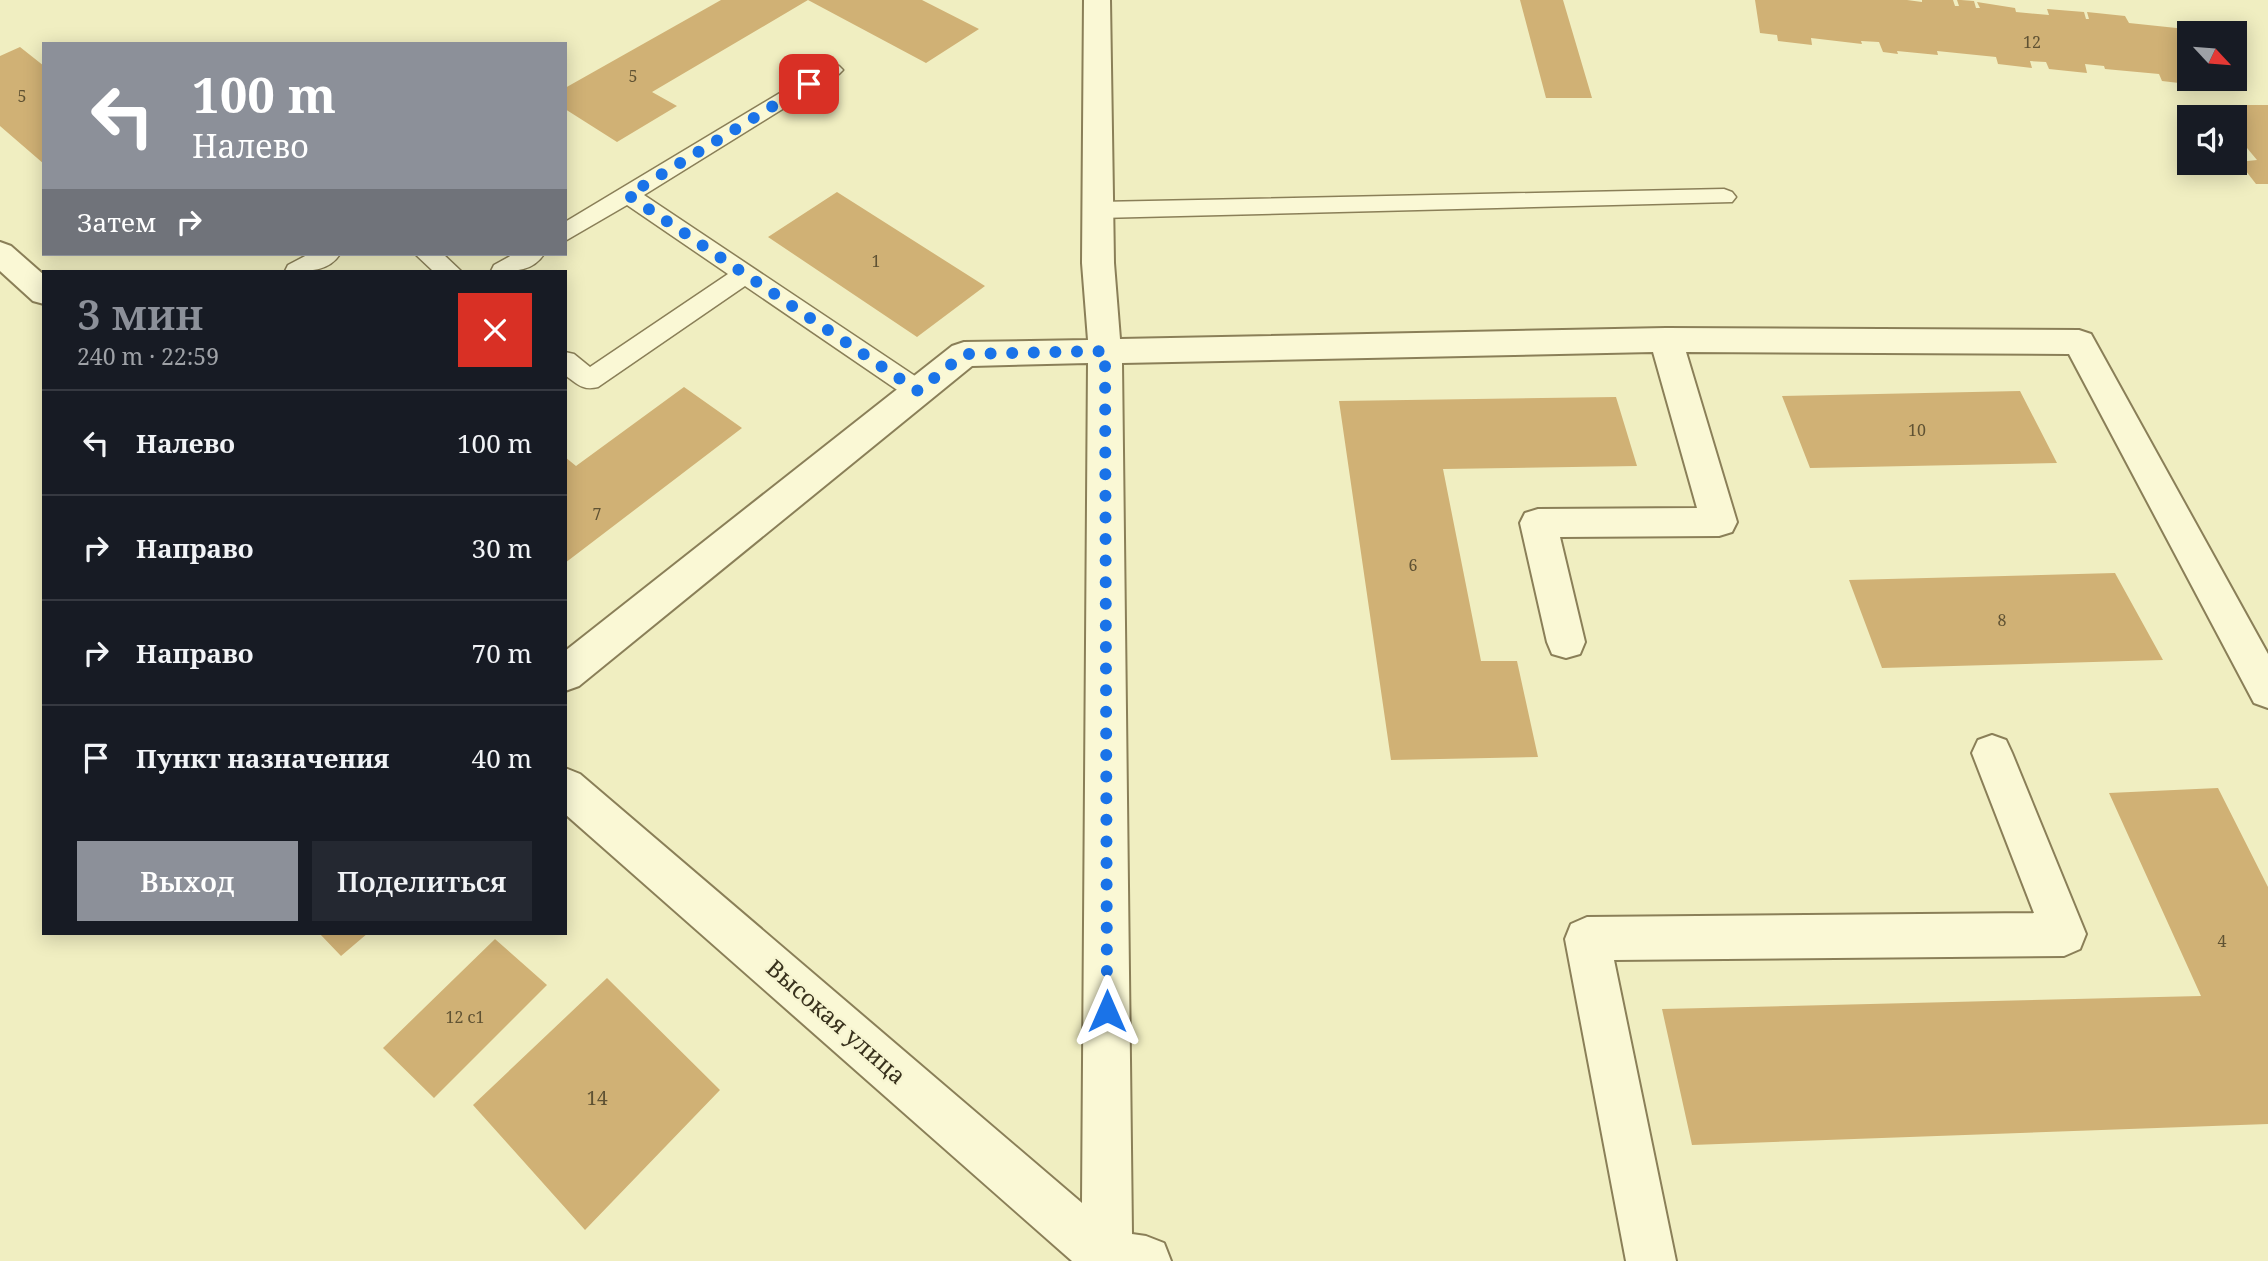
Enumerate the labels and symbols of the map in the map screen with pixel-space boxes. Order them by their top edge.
north arrow [2177,21,2247,91]
house number: 12 [2023,31,2041,53]
pin [779,54,839,114]
house number: 5 [629,65,637,87]
house number: 5 [18,85,26,107]
house number: 1 [872,250,880,272]
house number: 10 [1908,419,1926,441]
house number: 7 [593,503,602,525]
house number: 6 [1409,554,1418,576]
house number: 8 [1998,609,2007,631]
house number: 4 [2218,930,2227,952]
street label: Высокая улица [760,952,913,1091]
position arrow [1070,974,1144,1048]
house number: 12 с1 [446,1006,484,1028]
house number: 14 [586,1085,608,1111]

